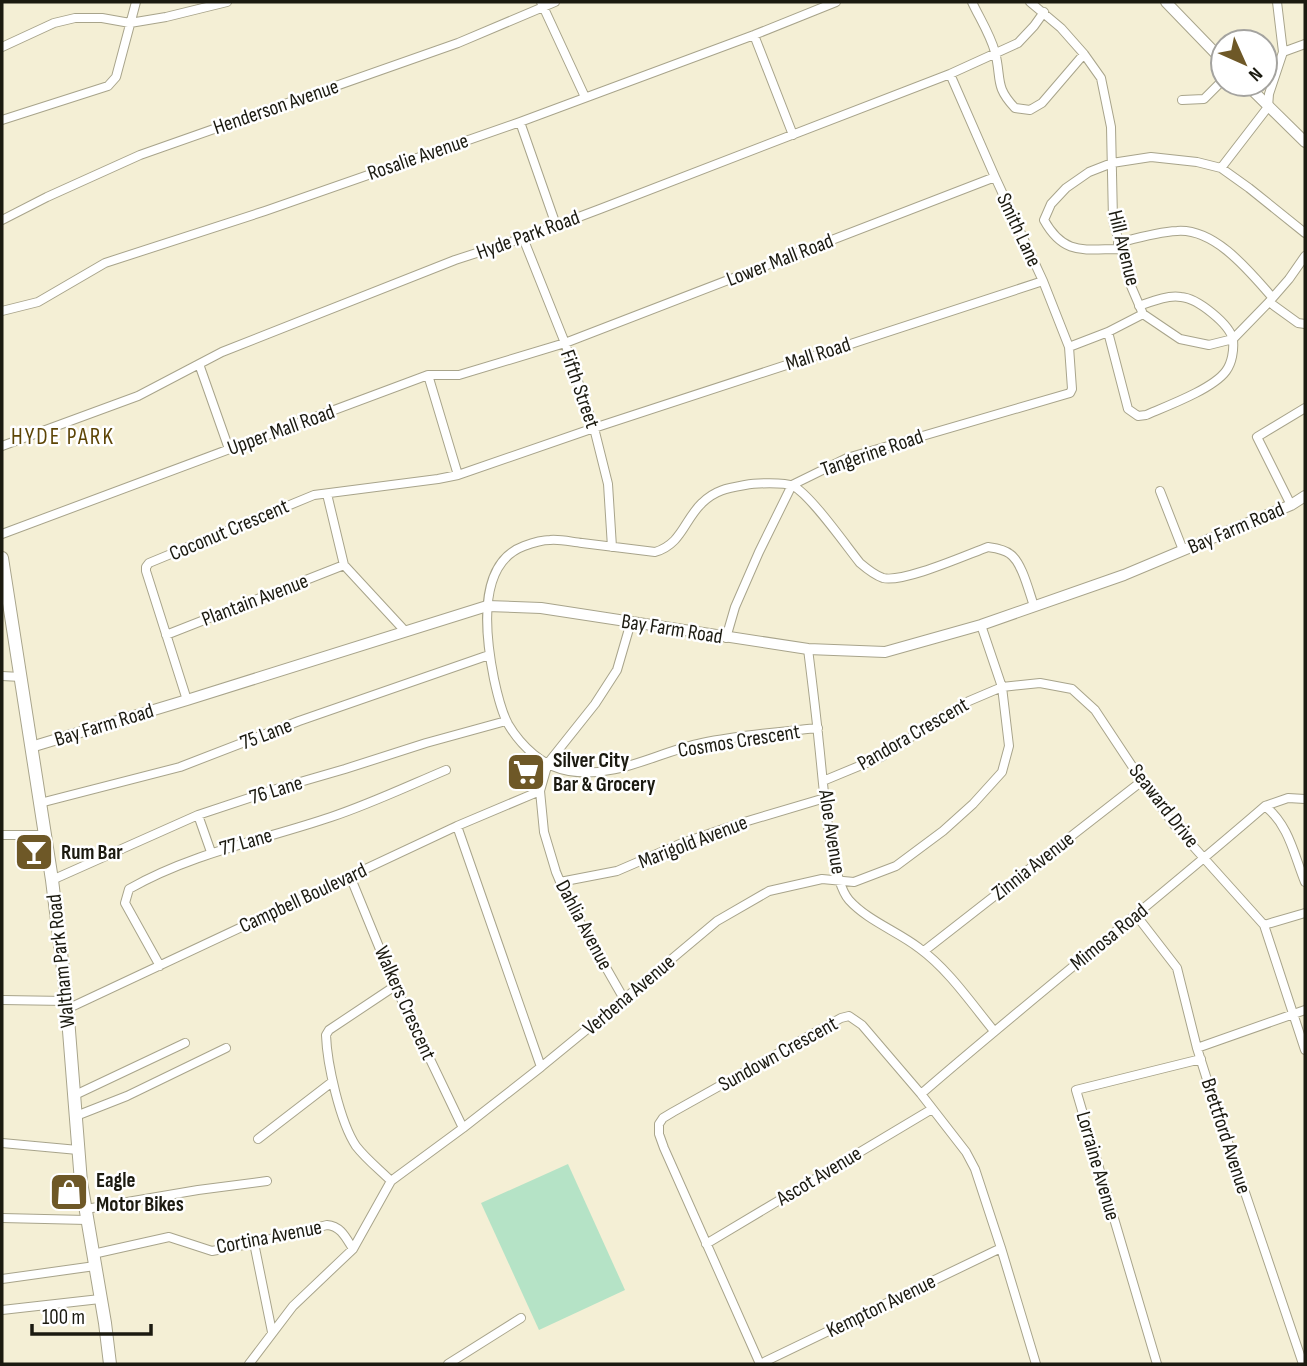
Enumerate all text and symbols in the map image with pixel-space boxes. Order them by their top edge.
north arrow [1209,28,1279,98]
text: N [1243,62,1267,86]
street label: Henderson Avenue [210,74,342,140]
street label: Rosalie Avenue [364,128,472,186]
street label: Smith Lane [991,189,1047,271]
street label: Hyde Park Road [473,205,583,265]
street label: Hill Avenue [1103,208,1145,288]
street label: Lower Mall Road [723,228,837,292]
street label: Mall Road [782,332,854,376]
street label: Fifth Street [555,347,605,431]
street label: Upper Mall Road [224,399,338,461]
district label: HYDE PARK [11,423,115,451]
street label: Tangerine Road [818,424,926,482]
street label: Coconut Crescent [166,494,292,566]
street label: Bay Farm Road [1184,497,1288,559]
street label: Plantain Avenue [198,568,312,632]
street label: Bay Farm Road [620,609,724,649]
street label: Pandora Crescent [853,692,973,776]
street label: Bay Farm Road [51,698,157,752]
street label: 75 Lane [237,713,295,755]
street label: Cosmos Crescent [676,719,802,763]
place label: Silver City Bar & Grocery [553,748,656,797]
supermarket icon: Silver City Bar & Grocery [505,751,547,793]
street label: Seaward Drive [1124,759,1204,853]
street label: 76 Lane [246,770,306,810]
street label: Aloe Avenue [813,787,851,876]
street label: Marigold Avenue [635,810,751,874]
street label: 77 Lane [217,823,275,861]
street label: Zinnia Avenue [987,826,1079,906]
bar icon: Rum Bar [13,831,55,873]
place label: Rum Bar [61,840,123,865]
street label: Campbell Boulevard [235,858,371,938]
street label: Dahlia Avenue [550,876,618,974]
street label: Waltham Park Road [42,893,80,1029]
street label: Mimosa Road [1065,898,1153,976]
street label: Walkers Crescent [369,942,441,1064]
street label: Verbena Avenue [578,949,680,1041]
street label: Sundown Crescent [714,1011,842,1097]
street label: Brettford Avenue [1196,1075,1256,1197]
street label: Lorraine Avenue [1071,1109,1125,1223]
street label: Ascot Avenue [771,1141,866,1212]
place label: Eagle Motor Bikes [96,1168,184,1217]
shop icon: Eagle Motor Bikes [48,1171,90,1213]
street label: Cortina Avenue [214,1215,324,1259]
street label: Kempton Avenue [822,1269,940,1343]
scale bar [32,1292,150,1336]
text: 100 m [42,1305,85,1330]

